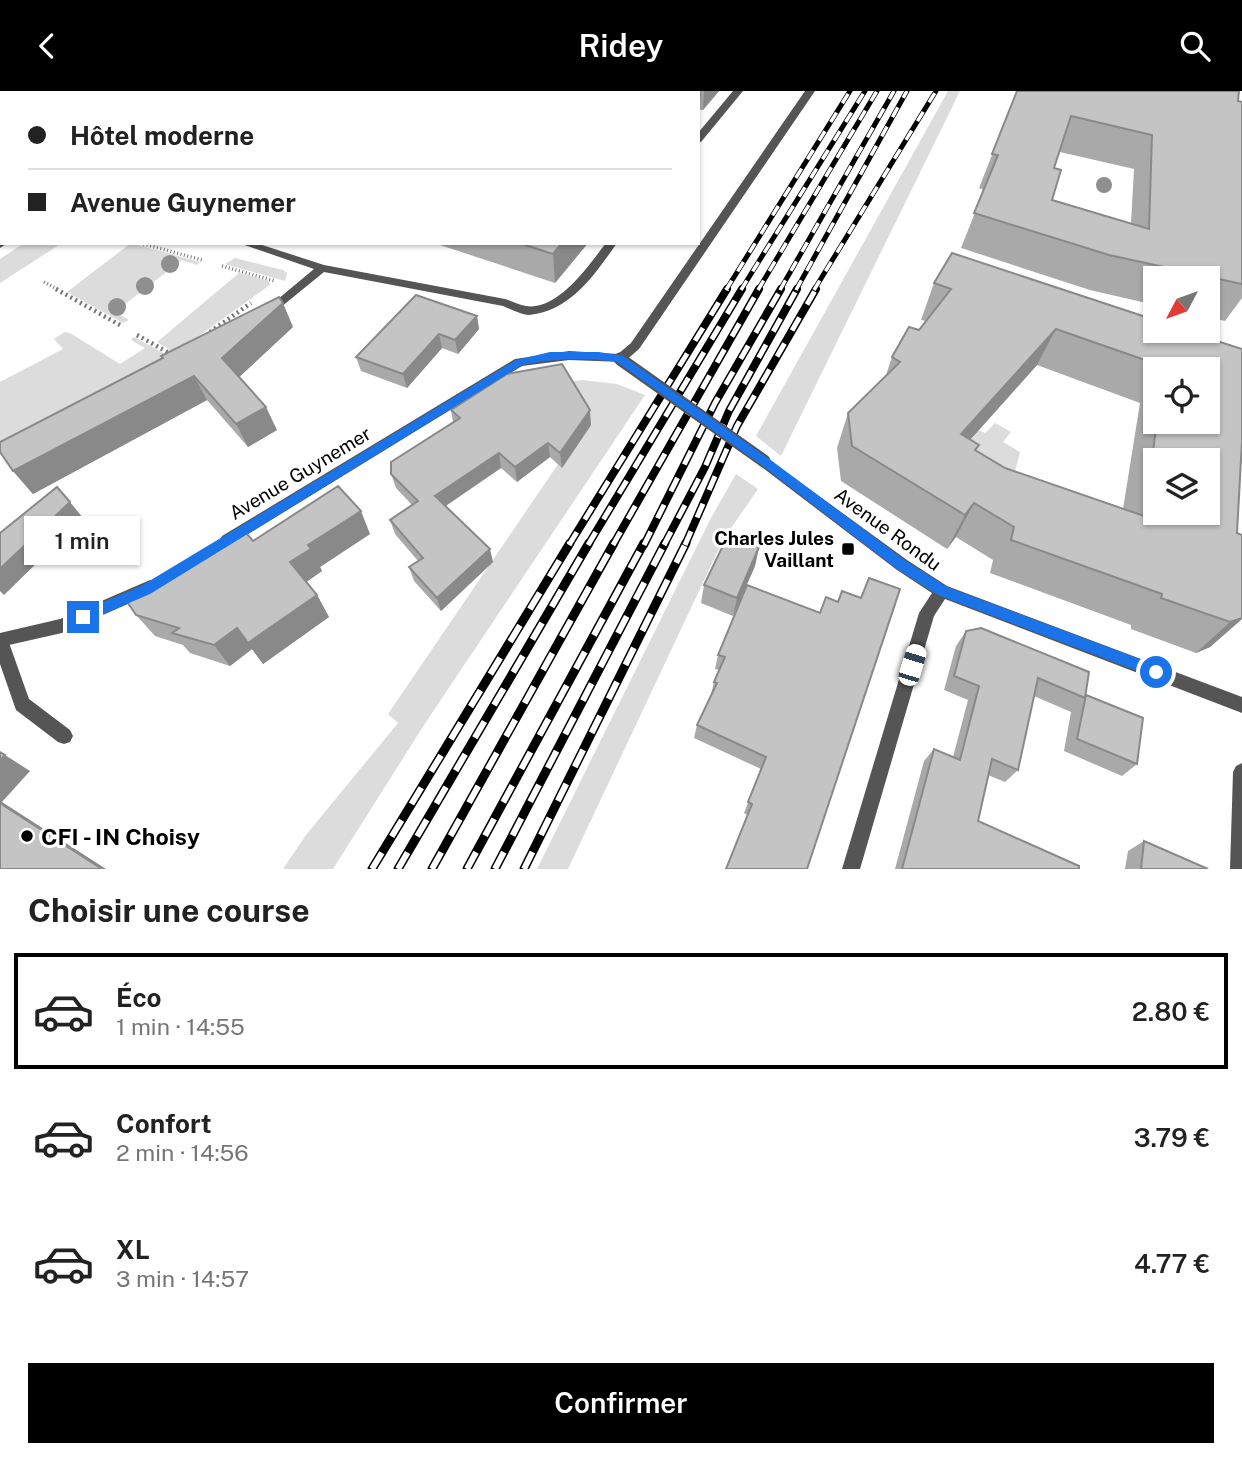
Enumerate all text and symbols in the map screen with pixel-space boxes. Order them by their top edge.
icon: back [28,27,66,65]
text: Ridey [579,27,663,64]
icon: search [1176,27,1214,65]
text: Hôtel moderne [70,120,254,151]
text: Avenue Guynemer [70,187,296,218]
north arrow [1143,266,1220,343]
map controls [1143,266,1220,525]
button: locate [1143,357,1220,434]
street label: Avenue Guynemer [225,422,375,524]
button: layers [1143,448,1220,525]
street label: Avenue Rondu [830,483,946,575]
callout: 1 min [25,515,141,565]
text: 1 min [55,527,109,554]
place label: Charles Jules Vaillant [714,527,834,571]
marker: Charles Jules Vaillant [840,541,856,557]
route end [67,601,99,633]
car [896,642,929,688]
route start [1140,656,1172,688]
place label: CFI - IN Choisy [41,823,200,850]
marker: CFI - IN Choisy [19,828,35,844]
text: Choisir une course [28,892,310,929]
icon: car [32,980,95,1043]
text: Éco [116,982,162,1013]
text: 2.80 € [1132,996,1210,1027]
text: 1 min · 14:55 [116,1013,245,1040]
icon: car [32,1106,95,1169]
text: Confort [116,1108,212,1139]
text: 3.79 € [1134,1122,1210,1153]
text: 2 min · 14:56 [116,1139,249,1166]
icon: car [32,1232,95,1295]
text: XL [116,1234,150,1265]
text: 4.77 € [1134,1248,1210,1279]
text: 3 min · 14:57 [116,1265,249,1292]
button: Confirmer [28,1363,1214,1443]

